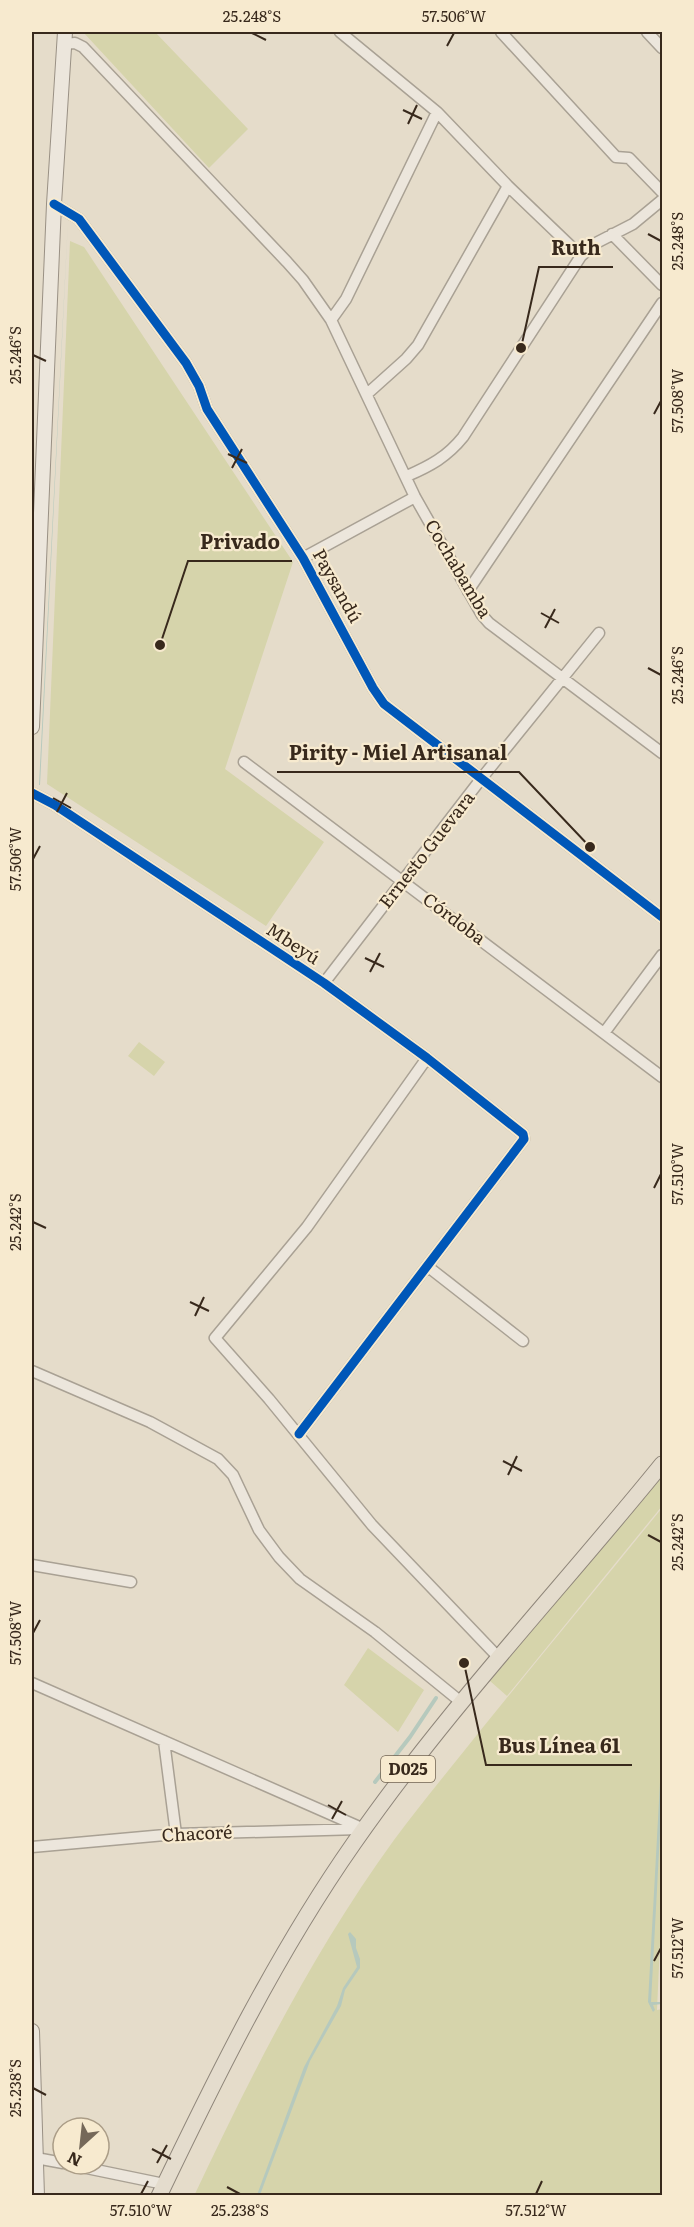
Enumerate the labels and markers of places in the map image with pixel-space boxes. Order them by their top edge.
callout: Ruth [539,229,613,267]
callout: Privado [188,523,292,561]
callout: Pirity - Miel Artisanal [277,734,519,772]
callout: Bus Línea 61 [486,1727,632,1765]

